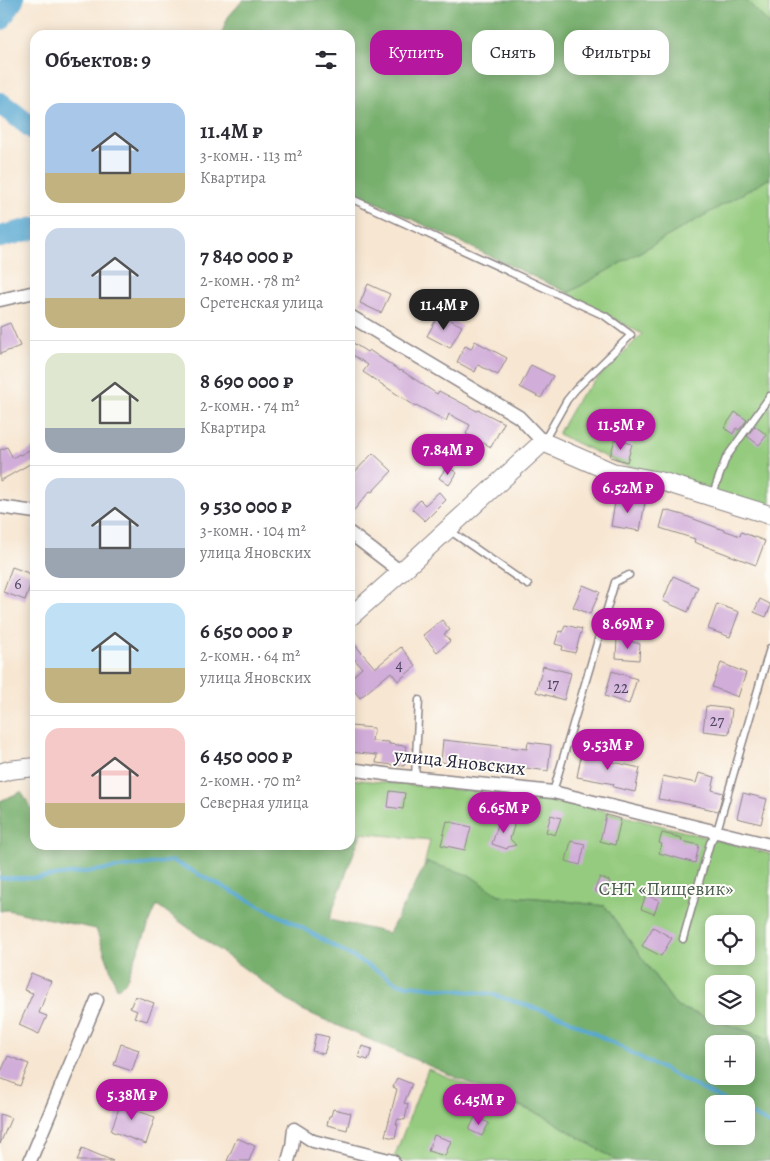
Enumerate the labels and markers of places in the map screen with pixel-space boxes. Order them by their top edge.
pin: 11.4M ₽ [398,288,490,331]
pin: 11.5M ₽ [575,408,667,451]
pin: 7.84M ₽ [402,434,494,476]
pin: 6.52M ₽ [582,472,674,514]
pin: 8.69M ₽ [582,608,674,650]
pin: 9.53M ₽ [562,728,654,771]
pin: 6.65M ₽ [458,792,550,834]
pin: 5.38M ₽ [86,1078,178,1121]
pin: 6.45M ₽ [433,1084,525,1126]

